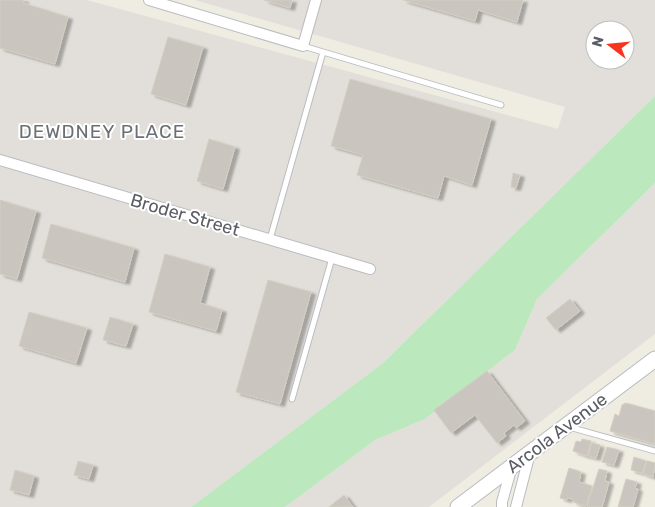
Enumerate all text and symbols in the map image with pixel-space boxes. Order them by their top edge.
north arrow [585,20,635,70]
text: N [588,34,608,49]
district label: DEWDNEY PLACE [19,120,185,143]
street label: Broder Street [128,189,242,241]
street label: Arcola Avenue [502,388,612,478]

